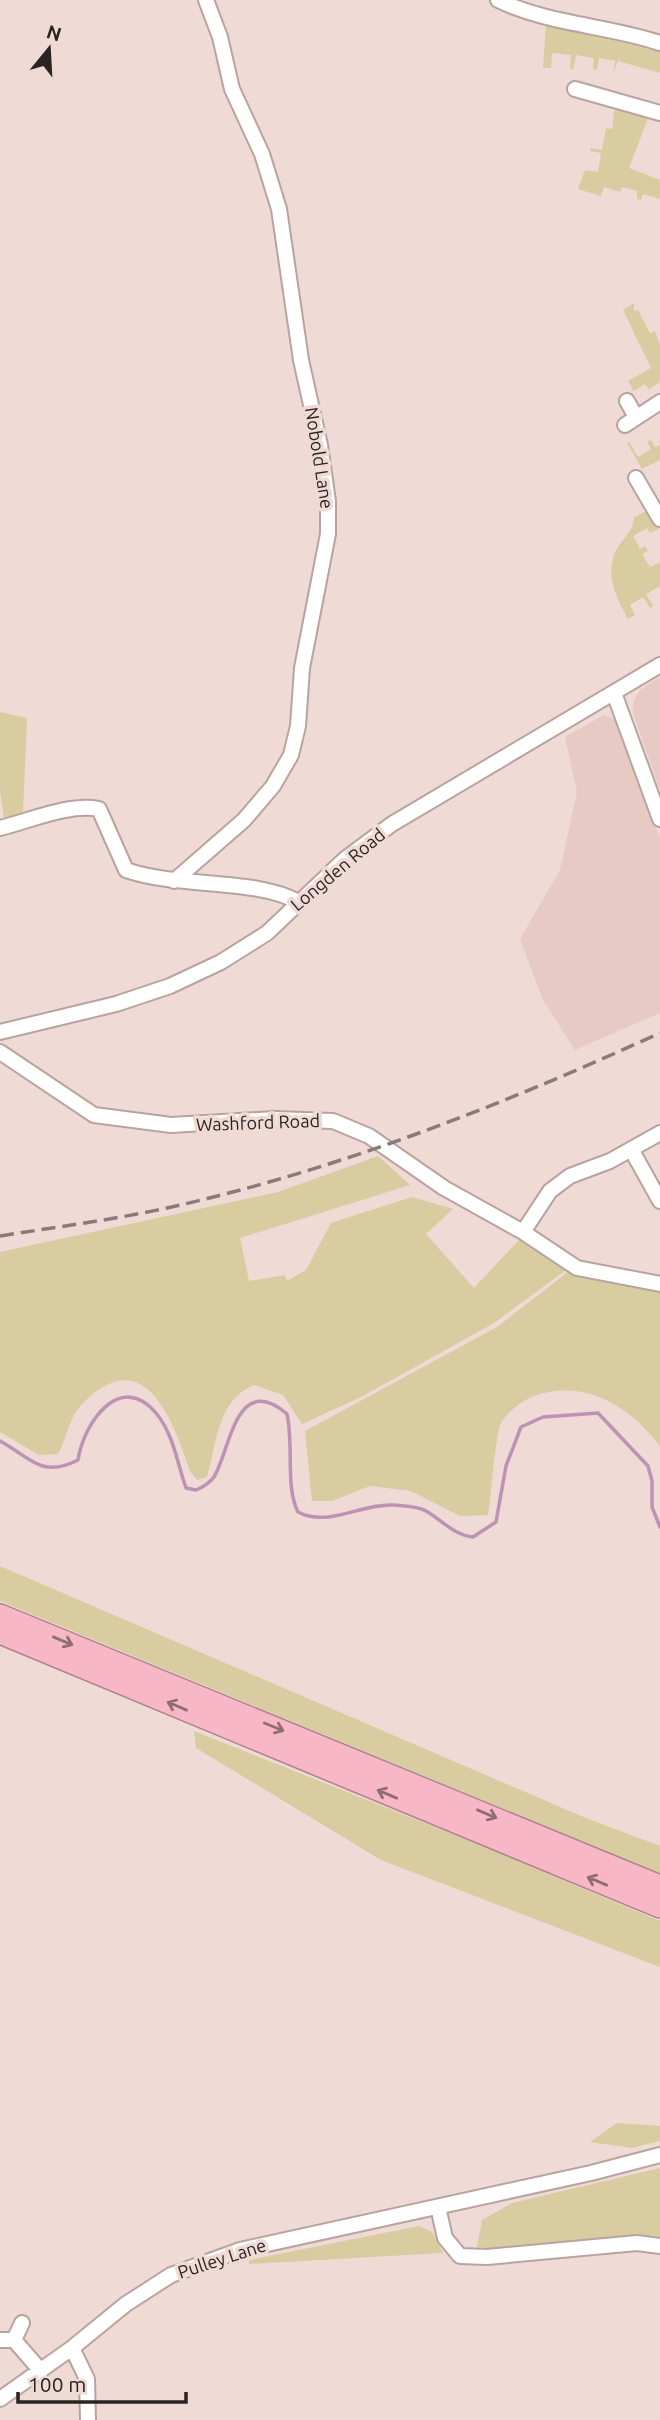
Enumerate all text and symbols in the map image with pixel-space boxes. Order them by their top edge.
north arrow [14,14,84,84]
text: N [44,20,64,45]
street label: Nobold Lane [302,406,338,510]
street label: Longden Road [286,824,388,914]
street label: Washford Road [196,1110,320,1134]
one-way arrow [52,1635,73,1648]
one-way arrow [167,1699,188,1712]
one-way arrow [262,1721,284,1734]
one-way arrow [377,1786,398,1799]
one-way arrow [475,1809,497,1822]
one-way arrow [587,1874,608,1887]
street label: Pulley Lane [175,2234,268,2282]
scale bar [18,2360,186,2404]
text: 100 m [28,2372,86,2396]

